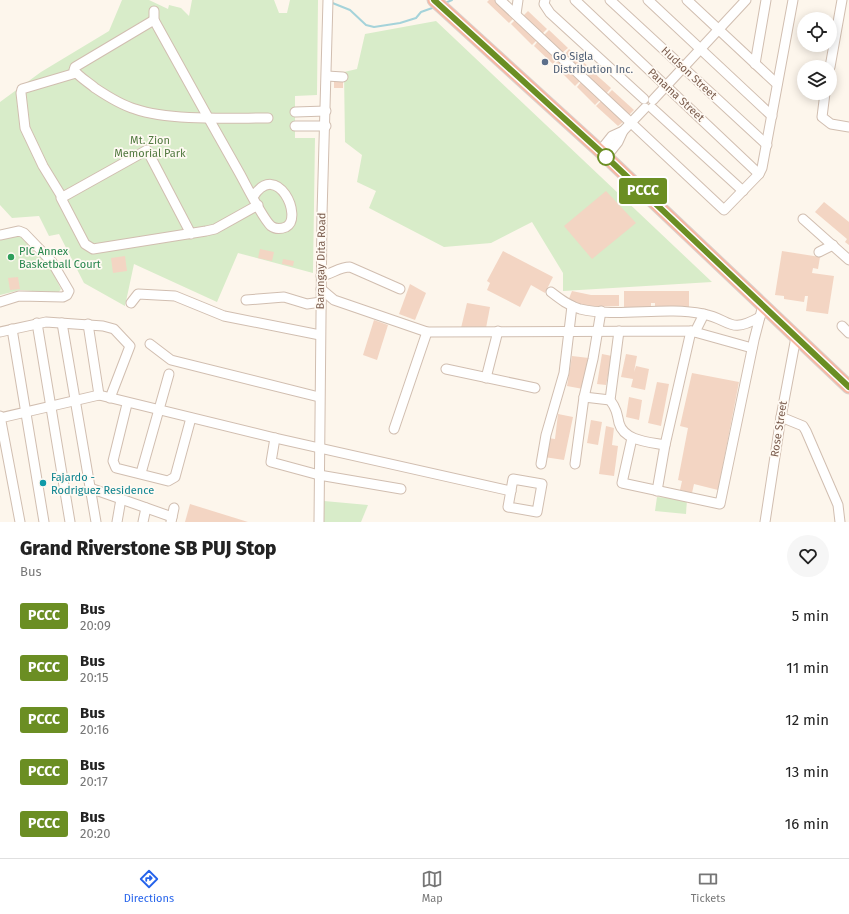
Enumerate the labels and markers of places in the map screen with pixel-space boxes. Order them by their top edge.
place label: Go Sigla Distribution Inc. [553,50,633,76]
marker: Go Sigla Distribution Inc. [540,57,550,67]
unlabelled marker [597,148,615,166]
place label: PIC Annex Basketball Court [19,245,101,271]
marker: PIC Annex Basketball Court [6,252,16,262]
place label: Fajardo - Rodriguez Residence [51,471,154,497]
marker: Fajardo - Rodriguez Residence [38,478,48,488]

